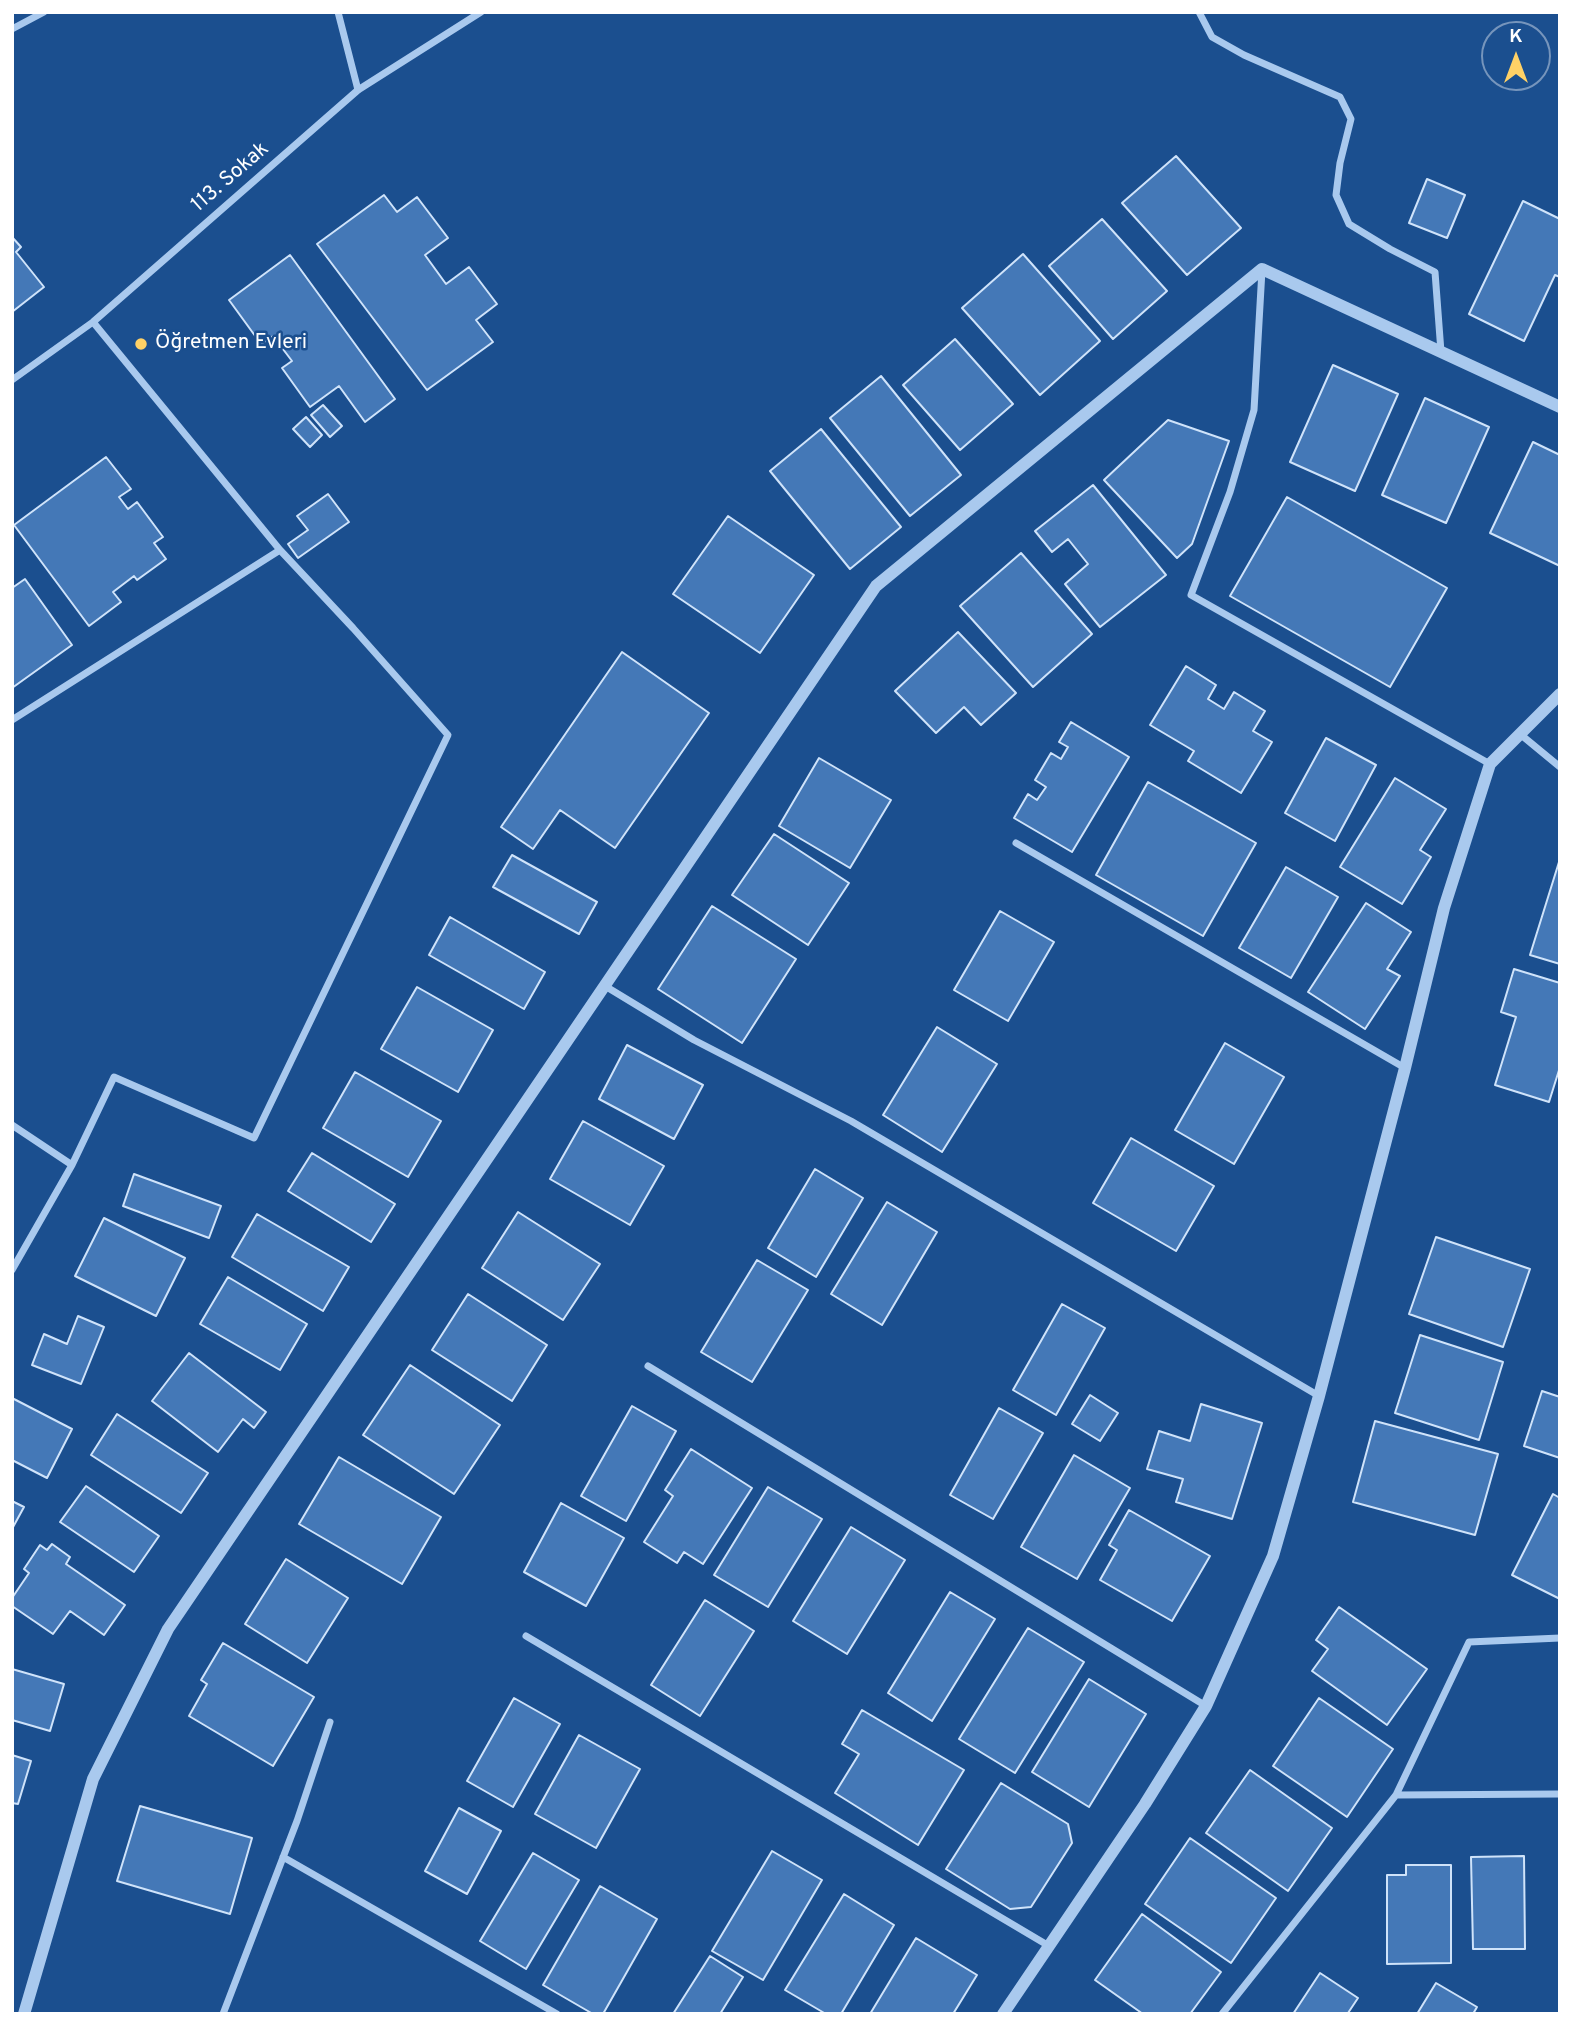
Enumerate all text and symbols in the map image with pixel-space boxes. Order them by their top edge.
north arrow [1481,21,1551,91]
text: K [1509,25,1523,49]
street label: 113. Sokak [187,137,275,219]
place label: Öğretmen Evleri [155,331,307,357]
marker: Öğretmen Evleri [133,336,149,352]

